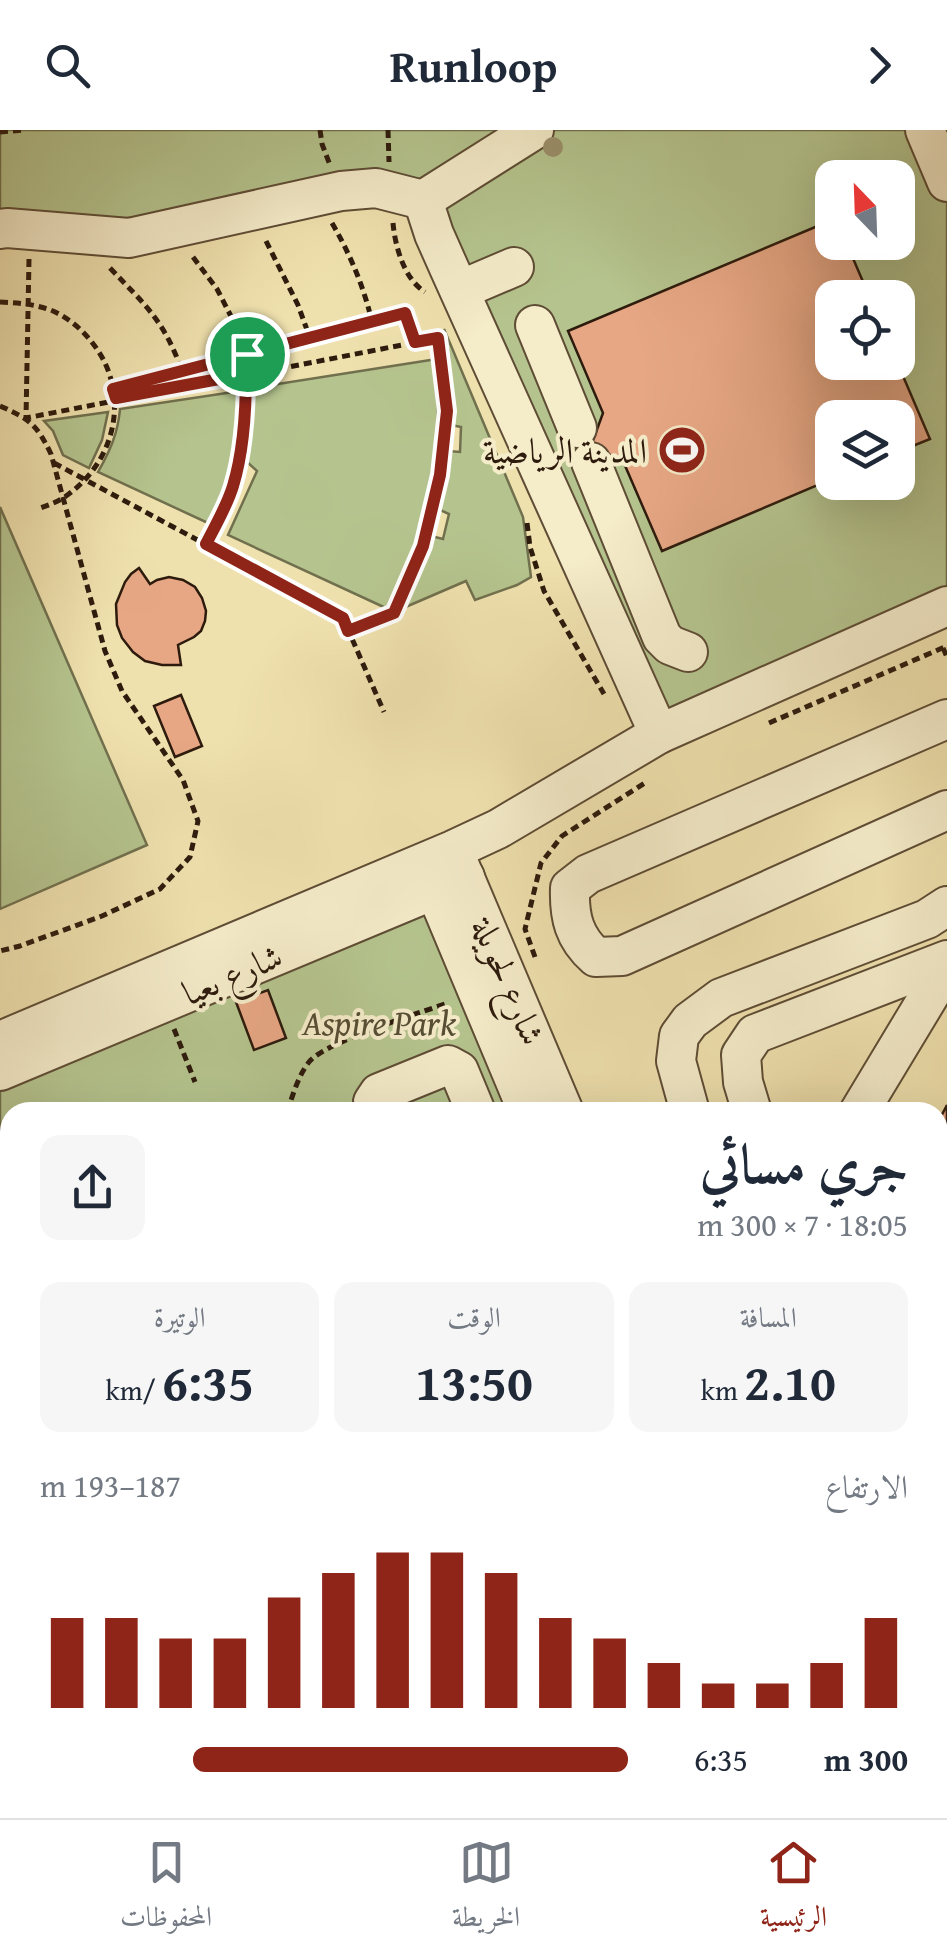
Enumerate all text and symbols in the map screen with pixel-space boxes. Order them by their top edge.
text: Runloop [390,33,557,98]
icon: search [40,38,95,93]
icon: forward [852,38,907,93]
north arrow [815,160,915,260]
map controls [815,160,915,500]
button: locate [815,280,915,380]
pin [205,312,290,397]
icon: arrive [220,327,275,382]
button: layers [815,400,915,500]
sports icon: المدينة الرياضية [656,424,708,476]
place label: المدينة الرياضية [483,425,647,476]
street label: شارع لحويلة [455,907,559,1054]
street label: شارع بعيا [174,930,292,1022]
park label: Aspire Park [301,997,457,1048]
text: جري مسائي [700,1123,908,1203]
button: share [40,1135,145,1240]
text: 18:05 · 7 × 300 m [697,1201,908,1248]
text: الوتيرة [154,1296,206,1337]
text: الوقت [447,1296,501,1337]
text: المسافة [740,1296,797,1337]
text: 6:35 [162,1345,254,1418]
text: 13:50 [415,1345,533,1418]
text: 2.10 [744,1345,836,1418]
text: /km [106,1369,162,1410]
text: km [701,1369,744,1410]
text: 187–193 m [40,1462,181,1509]
text: الارتفاع [825,1463,908,1510]
text: 6:35 [694,1736,748,1783]
text: 300 m [824,1736,908,1783]
tab: المحفوظات [120,1835,212,1944]
tab: الخريطة [452,1835,520,1944]
tab: الرئيسية [760,1835,827,1944]

